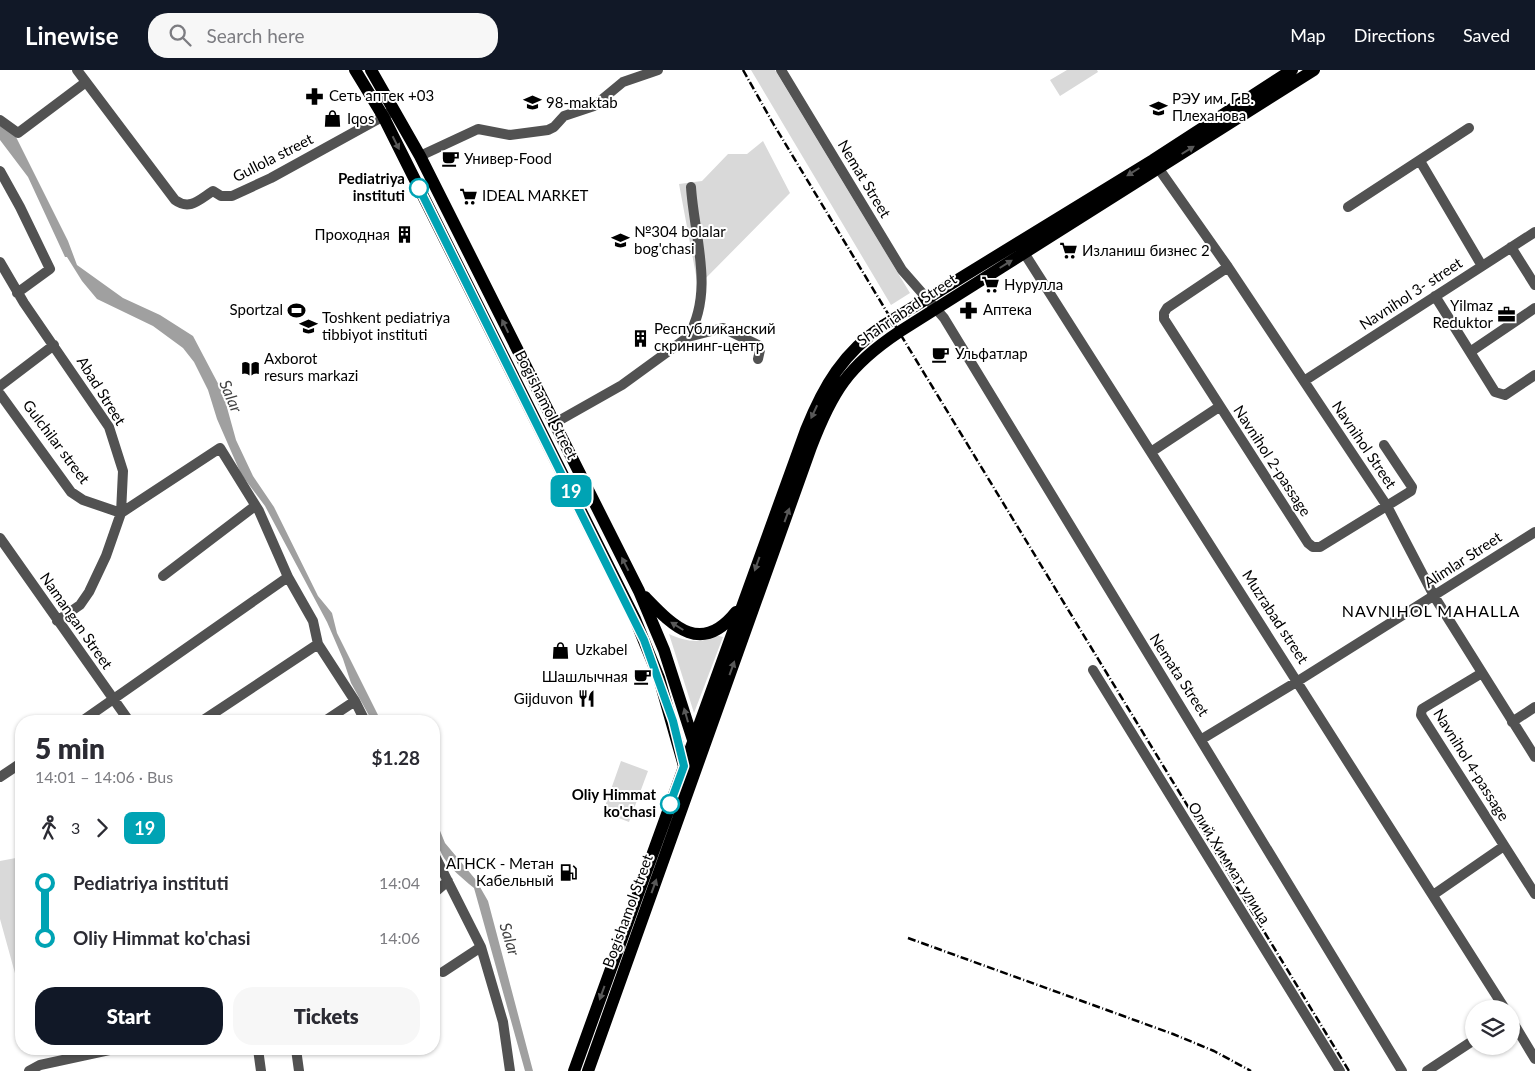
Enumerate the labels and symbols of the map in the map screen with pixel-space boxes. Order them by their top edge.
pharmacy icon: Сеть аптек +03 [305,86,325,106]
place label: Сеть аптек +03 [329,86,434,104]
place label: РЭУ им. Г.В. Плеханова [1172,89,1254,124]
school or university icon: 98-maktab [522,93,542,113]
place label: 98-maktab [546,93,618,111]
school or university icon: РЭУ им. Г.В. Плеханова [1148,98,1168,118]
shop icon: Iqos [323,109,343,129]
place label: Iqos [347,109,374,127]
street label: Gullola street [229,129,316,185]
one-way arrow [392,136,400,150]
street label: Nemat Street [835,136,895,221]
one-way arrow [1181,145,1195,155]
cafe icon: Универ-Food [440,149,460,169]
place label: Универ-Food [464,149,552,167]
one-way arrow [1126,167,1139,176]
place label: Pediatriya instituti [338,169,405,204]
marker: Pediatriya instituti [409,178,429,198]
supermarket icon: IDEAL MARKET [458,186,478,206]
place label: IDEAL MARKET [482,186,589,204]
place label: №304 bolalar bog'chasi [634,222,726,257]
place label: Проходная [315,225,390,243]
building icon: Проходная [394,225,414,245]
school or university icon: №304 bolalar bog'chasi [610,231,630,251]
supermarket icon: Изланиш бизнес 2 [1058,241,1078,261]
place label: Изланиш бизнес 2 [1082,241,1210,259]
street label: Navnihol 3- street [1356,253,1466,333]
one-way arrow [1000,260,1013,269]
street label: Shahriabad Street [853,269,960,349]
supermarket icon: Нурулла [980,275,1000,295]
place label: Нурулла [1004,275,1063,293]
place label: Yilmaz Reduktor [1432,296,1494,331]
place label: Sportzal [230,300,283,318]
sports icon: Sportzal [287,300,307,320]
pharmacy icon: Аптека [959,300,979,320]
place label: Аптека [983,300,1032,318]
office icon: Yilmaz Reduktor [1497,305,1517,325]
place label: Toshkent pediatriya tibbiyot instituti [322,308,450,343]
school or university icon: Toshkent pediatriya tibbiyot instituti [298,317,318,337]
one-way arrow [500,318,509,333]
place label: Республиканский скрининг-центр [654,319,776,354]
building icon: Республиканский скрининг-центр [630,328,650,348]
cafe icon: Ульфатлар [931,344,951,364]
place label: Ульфатлар [955,344,1028,362]
street label: Bogishamol Street [512,347,582,462]
place label: Axborot resurs markazi [264,349,358,384]
street label: Abad Street [74,353,130,429]
library icon: Axborot resurs markazi [240,358,260,378]
water label: Salar [216,377,247,415]
street label: Gulchilar street [20,396,94,487]
street label: Navnihol Street [1329,397,1401,492]
street label: Navnihol 2-passage [1230,402,1315,519]
one-way arrow [809,405,817,419]
line badge: 19 [548,475,594,507]
one-way arrow [783,507,791,522]
street label: Аlimlar Street [1420,527,1505,591]
one-way arrow [621,557,629,571]
one-way arrow [753,557,761,572]
street label: Muzrabad street [1239,566,1313,667]
street label: Namangan Street [37,569,117,673]
district label: NAVNIHOL MAHALLA [1342,601,1520,620]
one-way arrow [670,622,683,631]
street label: Nemata Street [1146,630,1214,720]
shop icon: Uzkabel [551,640,571,660]
place label: Uzkabel [575,640,627,658]
one-way arrow [728,660,736,675]
place label: Шашлычная [542,667,628,685]
cafe icon: Шашлычная [632,667,652,687]
place label: Gijduvon [514,689,573,707]
restaurant icon: Gijduvon [577,689,597,709]
street label: Navnihol 4-passage [1430,705,1514,824]
one-way arrow [682,707,690,722]
place label: Oliy Himmat ko'chasi [572,785,656,820]
marker: Oliy Himmat ko'chasi [660,794,680,814]
street label: Олий Химмат улица [1185,798,1275,927]
street label: Bogishamol Street [598,851,656,970]
place label: АГНСК - Метан Кабельный [446,854,554,889]
fuel station icon: АГНСК - Метан Кабельный [558,863,578,883]
one-way arrow [651,879,658,894]
water label: Salar [496,920,525,958]
one-way arrow [598,985,605,1000]

